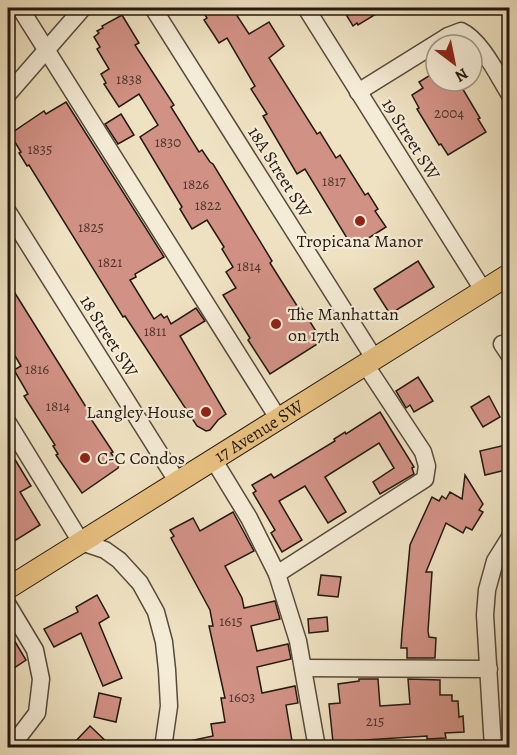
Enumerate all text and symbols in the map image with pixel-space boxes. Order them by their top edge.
north arrow [424,33,484,93]
text: N [450,62,472,87]
house number: 1838 [116,69,142,89]
street label: 19 Street SW [376,94,446,185]
house number: 2004 [434,103,464,123]
street label: 18A Street SW [243,122,318,222]
house number: 1830 [155,132,181,152]
house number: 1835 [27,139,53,159]
house number: 1817 [322,171,347,191]
house number: 1826 [183,174,209,194]
house number: 1822 [195,195,221,215]
marker: Tropicana Manor [353,214,367,228]
house number: 1825 [78,217,104,237]
place label: Tropicana Manor [297,229,423,253]
house number: 1821 [98,252,122,272]
house number: 1814 [237,256,261,276]
street label: 18 Street SW [74,290,144,382]
place label: The Manhattan on 17th [288,302,399,347]
marker: The Manhattan on 17th [269,317,283,331]
house number: 1811 [144,321,166,341]
house number: 1816 [25,359,49,379]
street label: 17 Avenue SW [210,394,308,468]
house number: 1814 [46,396,70,416]
place label: Langley House [86,400,194,424]
marker: Langley House [199,405,213,419]
place label: C-C Condos [97,446,185,470]
marker: C-C Condos [78,451,92,465]
house number: 1615 [219,611,243,631]
house number: 1603 [229,687,255,707]
house number: 215 [366,711,384,731]

